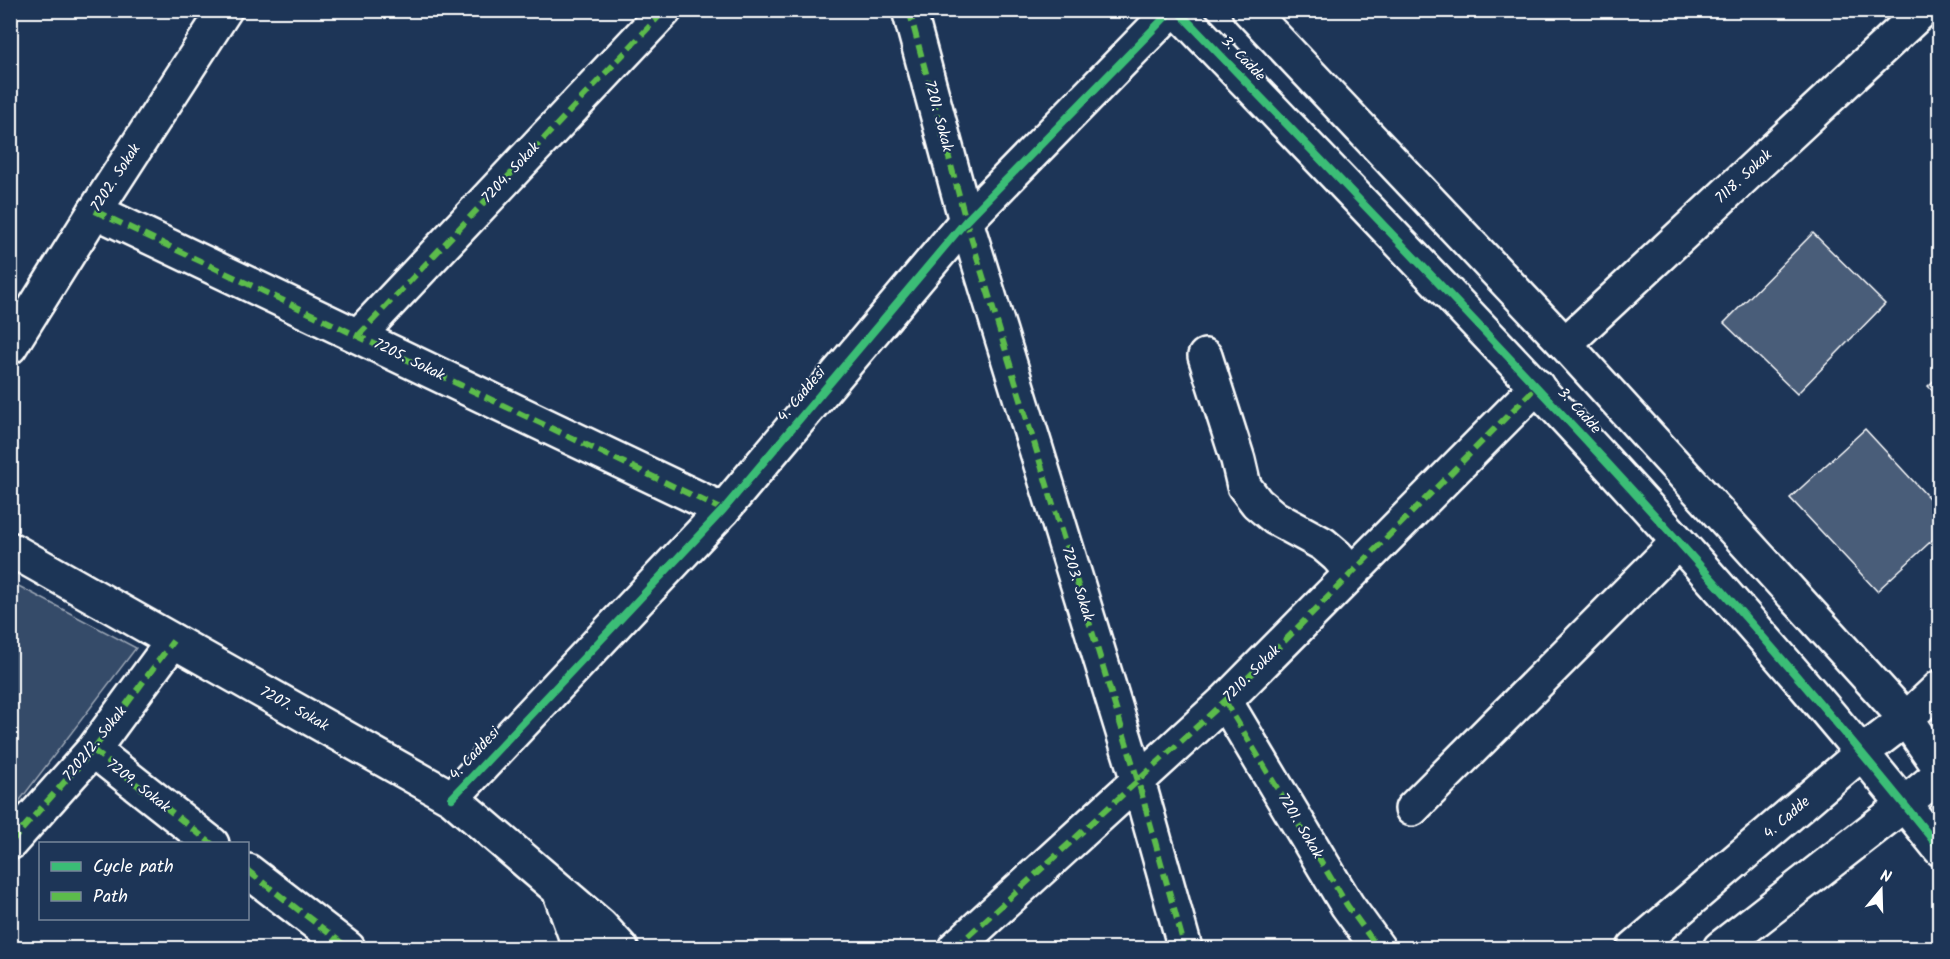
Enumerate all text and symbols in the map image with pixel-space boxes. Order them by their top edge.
street label: 3. Cadde [1215,31,1271,88]
street label: 7201. Sokak [917,78,959,155]
street label: 7204. Sokak [476,136,547,209]
street label: 7202. Sokak [85,138,148,217]
street label: 7118. Sokak [1710,143,1779,210]
street label: 7205. Sokak [369,332,450,388]
street label: 4. Caddesi [772,361,833,428]
street label: 3. Cadde [1551,382,1607,440]
street label: 7203. Sokak [1054,544,1100,625]
street label: 7210. Sokak [1218,639,1287,708]
street label: 7207. Sokak [255,680,334,738]
street label: 7202/2. Sokak [57,700,134,787]
street label: 4. Caddesi [444,721,507,786]
street label: 7209. Sokak [101,753,176,819]
street label: 7201. Sokak [1271,788,1330,864]
street label: 4. Cadde [1758,791,1816,845]
legend [39,842,249,920]
text: Cycle path [93,853,174,882]
north arrow [1851,860,1911,920]
text: N [1877,864,1894,891]
text: Path [93,883,128,912]

